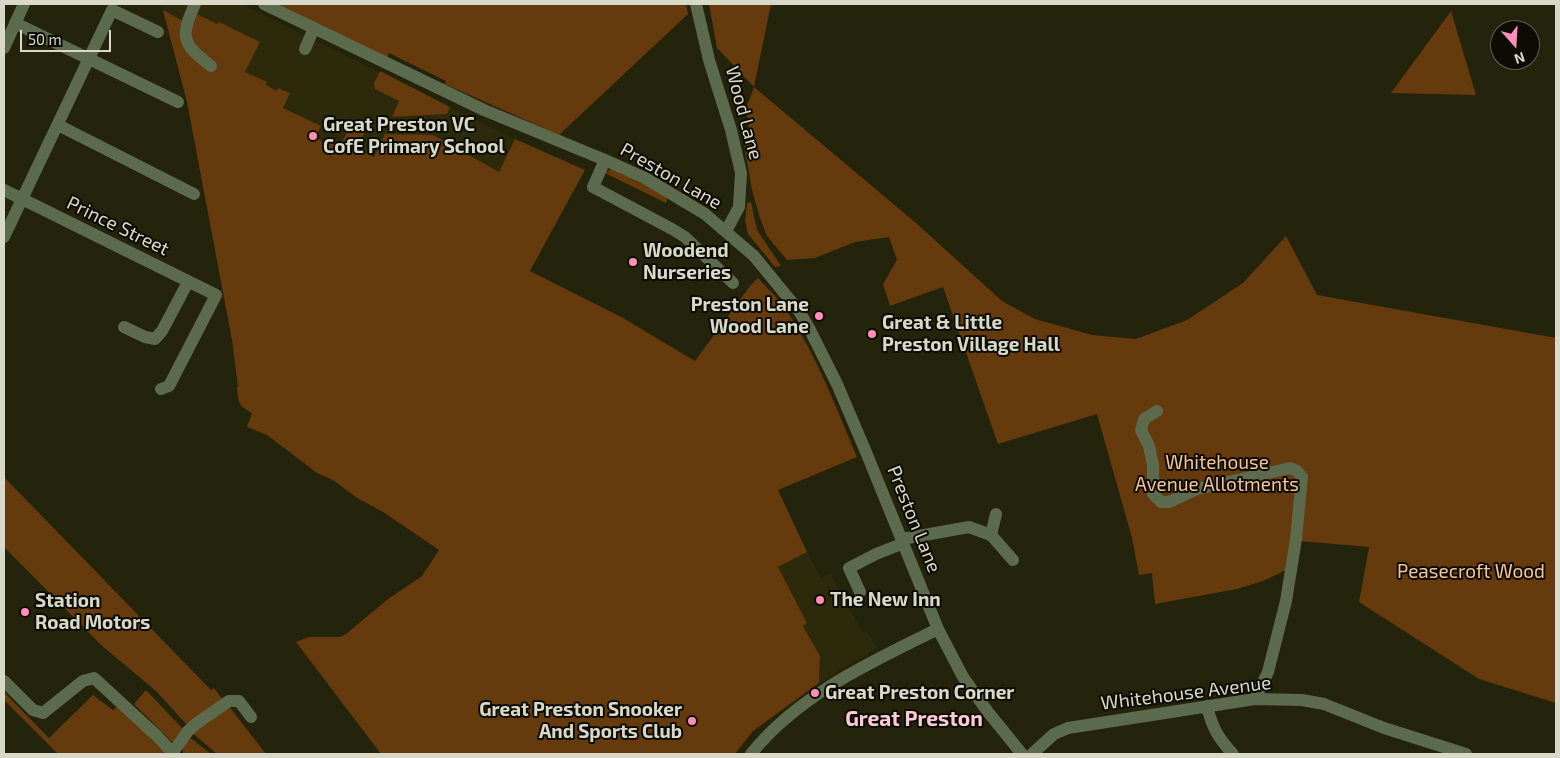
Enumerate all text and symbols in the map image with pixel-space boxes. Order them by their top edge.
scale bar [22,20,114,52]
north arrow [1490,20,1540,70]
text: 50 m [28,30,62,48]
text: N [1512,49,1527,68]
street label: Wood Lane [721,64,767,162]
place label: Great Preston VC CofE Primary School [323,114,505,158]
marker: Great Preston VC CofE Primary School [307,130,319,142]
street label: Preston Lane [616,138,726,214]
street label: Prince Street [63,191,173,261]
place label: Woodend Nurseries [643,240,731,284]
marker: Woodend Nurseries [627,256,639,268]
place label: Preston Lane Wood Lane [691,294,809,338]
marker: Preston Lane Wood Lane [813,310,825,322]
place label: Great & Little Preston Village Hall [882,312,1060,356]
marker: Great & Little Preston Village Hall [866,328,878,340]
park label: Whitehouse Avenue Allotments [1135,452,1299,496]
street label: Preston Lane [882,462,946,576]
park label: Peasecroft Wood [1397,561,1545,583]
place label: The New Inn [830,589,941,611]
place label: Station Road Motors [35,590,150,634]
marker: The New Inn [814,594,826,606]
marker: Station Road Motors [19,606,31,618]
street label: Whitehouse Avenue [1099,671,1273,715]
place label: Great Preston Corner [825,682,1014,704]
marker: Great Preston Corner [809,687,821,699]
place label: Great Preston Snooker And Sports Club [479,699,682,743]
district label: Great Preston [845,706,983,732]
marker: Great Preston Snooker And Sports Club [686,715,698,727]

